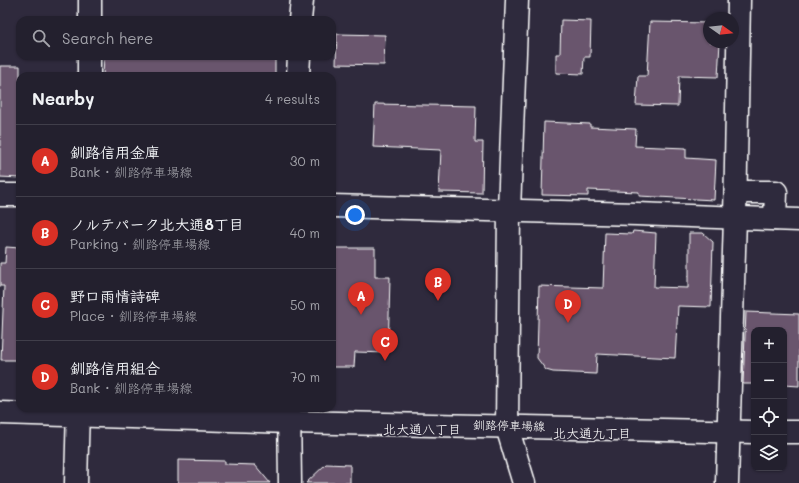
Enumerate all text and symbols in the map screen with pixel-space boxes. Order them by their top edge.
north arrow [703,12,739,48]
search box [16,16,336,60]
icon: search [30,27,52,49]
text: Search here [62,28,153,48]
text: Nearby [32,87,94,109]
text: 4 results [265,90,320,107]
text: 釧路信用金庫 [70,142,160,162]
text: A [40,152,50,169]
text: 30 m [290,152,320,169]
text: Bank · 釧路停車場線 [70,163,192,180]
your location [345,205,365,225]
text: ノルテパーク北大通8丁目 [70,214,244,234]
text: B [41,224,49,241]
text: 40 m [290,224,320,241]
text: Parking · 釧路停車場線 [70,235,210,252]
pin: B [425,268,451,301]
pin: A [348,282,374,315]
text: 野口雨情詩碑 [70,286,160,306]
pin: D [555,290,581,323]
text: C [40,296,50,313]
text: 50 m [290,296,320,313]
text: Place · 釧路停車場線 [70,307,197,324]
map controls [751,327,787,471]
button: + [751,327,787,363]
pin: C [372,328,398,361]
text: 釧路信用組合 [70,358,160,378]
button: − [751,363,787,399]
text: D [40,368,50,385]
text: 70 m [290,368,320,385]
text: Bank · 釧路停車場線 [70,379,192,396]
button: locate [751,399,787,435]
street label: 釧路停車場線 [473,416,545,434]
district label: 北大通八丁目 [383,420,461,437]
district label: 北大通九丁目 [553,424,631,441]
button: layers [751,435,787,471]

